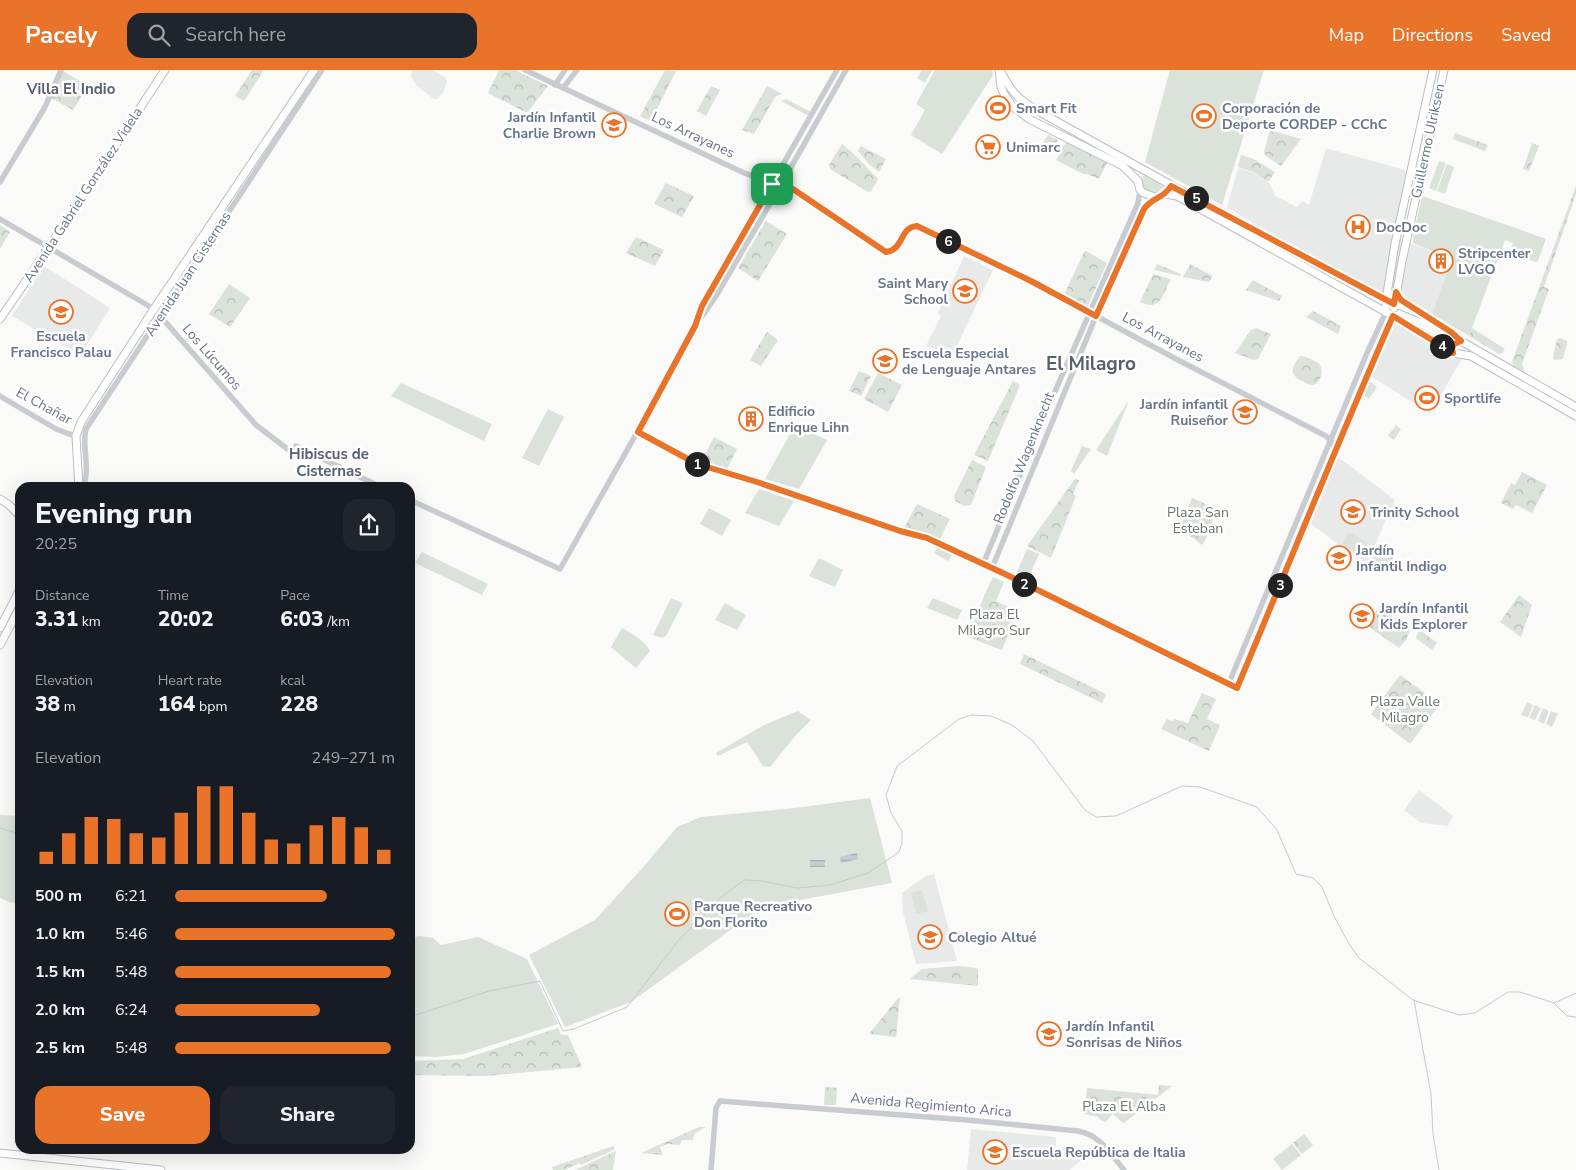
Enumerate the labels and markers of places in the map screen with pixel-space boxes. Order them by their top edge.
sports icon: Smart Fit [985,95,1011,121]
place label: Smart Fit [1016,99,1077,118]
place label: Corporación de Deporte CORDEP - CChC [1222,99,1388,134]
sports icon: Corporación de Deporte CORDEP - CChC [1191,103,1217,129]
place label: Jardín Infantil Charlie Brown [503,108,597,143]
school or university icon: Jardín Infantil Charlie Brown [601,112,627,138]
supermarket icon: Unimarc [975,134,1001,160]
place label: Unimarc [1006,138,1060,157]
pin [751,163,793,205]
pin: 5 [1184,186,1208,210]
hospital icon: DocDoc [1345,214,1371,240]
place label: DocDoc [1376,218,1427,237]
pin: 6 [936,228,960,254]
place label: Stripcenter LVGO [1458,244,1531,279]
building icon: Stripcenter LVGO [1428,248,1454,274]
place label: Saint Mary School [878,274,949,309]
school or university icon: Saint Mary School [952,278,978,304]
school or university icon: Escuela Francisco Palau [48,299,74,325]
place label: Escuela Francisco Palau [10,327,112,362]
pin: 4 [1430,334,1454,358]
place label: Escuela Especial de Lenguaje Antares [902,344,1036,379]
school or university icon: Escuela Especial de Lenguaje Antares [872,348,898,374]
sports icon: Sportlife [1414,385,1440,411]
place label: Sportlife [1444,389,1502,408]
place label: Jardín infantil Ruiseñor [1139,395,1229,430]
school or university icon: Jardín infantil Ruiseñor [1232,399,1258,425]
place label: Edificio Enrique Lihn [768,402,849,437]
building icon: Edificio Enrique Lihn [738,406,764,432]
pin: 1 [684,452,710,476]
school or university icon: Trinity School [1340,499,1366,525]
place label: Trinity School [1370,503,1460,522]
place label: Jardín Infantil Indigo [1355,541,1447,576]
school or university icon: Jardín Infantil Indigo [1326,545,1352,571]
pin: 2 [1012,572,1036,596]
pin: 3 [1268,572,1292,598]
place label: Jardín Infantil Kids Explorer [1379,599,1469,634]
school or university icon: Jardín Infantil Kids Explorer [1349,603,1375,629]
place label: Parque Recreativo Don Florito [694,897,812,932]
sports icon: Parque Recreativo Don Florito [664,901,690,927]
school or university icon: Colegio Altué [917,924,943,950]
place label: Colegio Altué [948,928,1037,947]
place label: Jardín Infantil Sonrisas de Niños [1065,1017,1182,1052]
school or university icon: Jardín Infantil Sonrisas de Niños [1036,1021,1062,1047]
school or university icon: Escuela República de Italia [982,1139,1008,1165]
place label: Escuela República de Italia [1012,1143,1186,1162]

